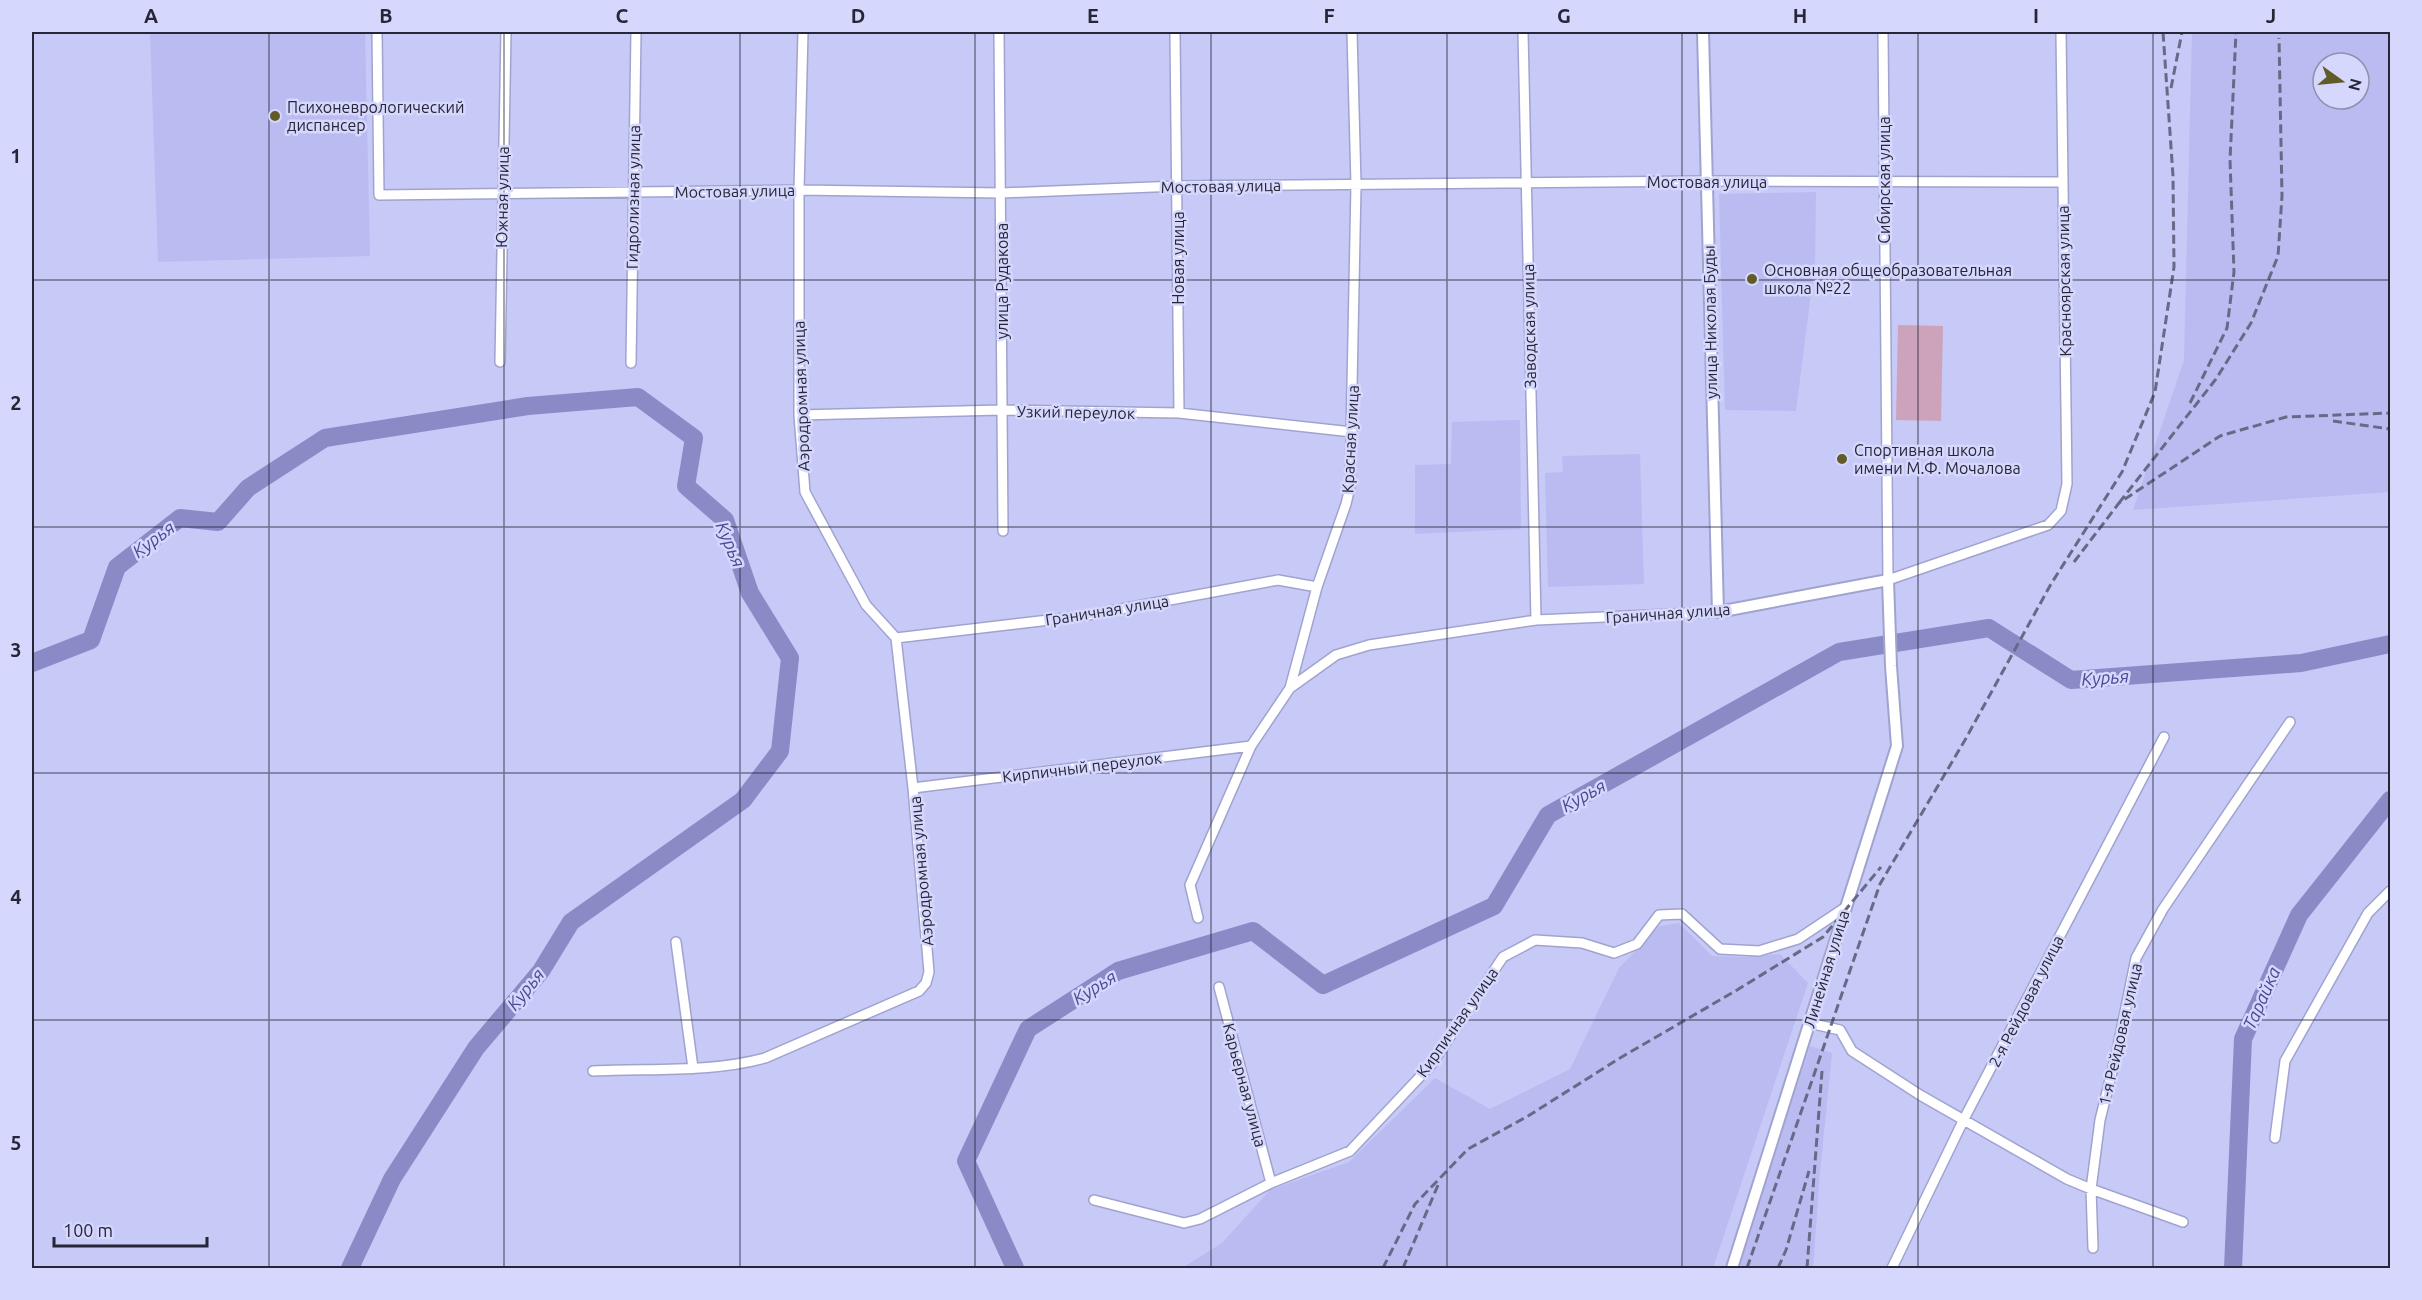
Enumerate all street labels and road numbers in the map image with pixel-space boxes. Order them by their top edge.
street label: Сибирская улица [1875,116,1893,244]
street label: Гидролизная улица [623,125,643,269]
street label: Южная улица [492,146,512,248]
street label: Мостовая улица [1647,173,1767,191]
street label: Мостовая улица [1161,176,1281,196]
street label: Мостовая улица [675,181,795,201]
street label: Красноярская улица [2054,205,2074,357]
street label: Новая улица [1169,211,1187,305]
street label: улица Рудакова [993,223,1011,339]
street label: улица Николая Буды [1700,245,1720,399]
street label: Заводская улица [1519,263,1539,389]
street label: Аэродромная улица [789,320,813,472]
street label: Красная улица [1338,384,1362,494]
street label: Узкий переулок [1017,402,1135,422]
street label: Граничная улица [1044,591,1170,629]
street label: Граничная улица [1605,600,1731,626]
street label: Кирпичный переулок [1001,748,1163,786]
street label: Аэродромная улица [905,795,937,947]
street label: Линейная улица [1800,908,1852,1030]
street label: 2-я Рейдовая улица [1985,932,2067,1070]
street label: 1-я Рейдовая улица [2095,961,2145,1107]
street label: Кирпичная улица [1413,964,1501,1080]
street label: Карьерная улица [1220,1021,1270,1149]

